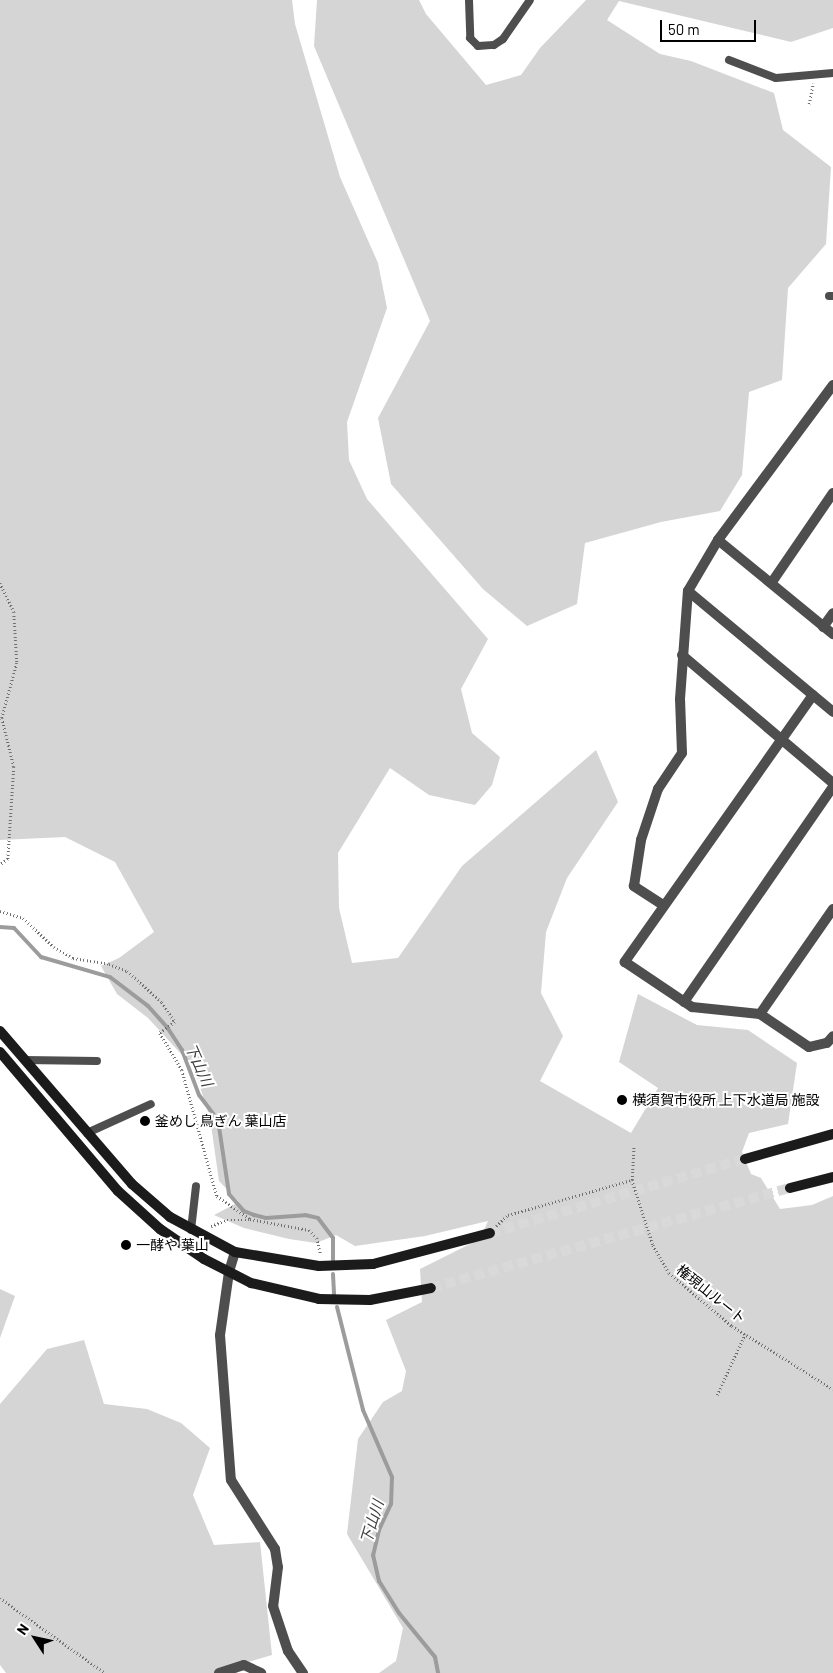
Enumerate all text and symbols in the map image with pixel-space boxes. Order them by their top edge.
scale bar [663,10,759,42]
text: 50 m [668,20,700,38]
water label: 下山川 [182,1041,216,1089]
place label: 横須賀市役所 上下水道局 施設 [632,1092,820,1108]
marker: 横須賀市役所 上下水道局 施設 [616,1094,628,1106]
place label: 釜めし 鳥ぎん 葉山店 [155,1113,287,1129]
marker: 釜めし 鳥ぎん 葉山店 [139,1115,151,1127]
place label: 一酵や 葉山 [136,1237,209,1253]
marker: 一酵や 葉山 [120,1239,132,1251]
street label: 権現山ルート [673,1261,749,1327]
water label: 下山川 [357,1498,387,1546]
north arrow [10,1613,60,1663]
text: N [13,1620,32,1638]

